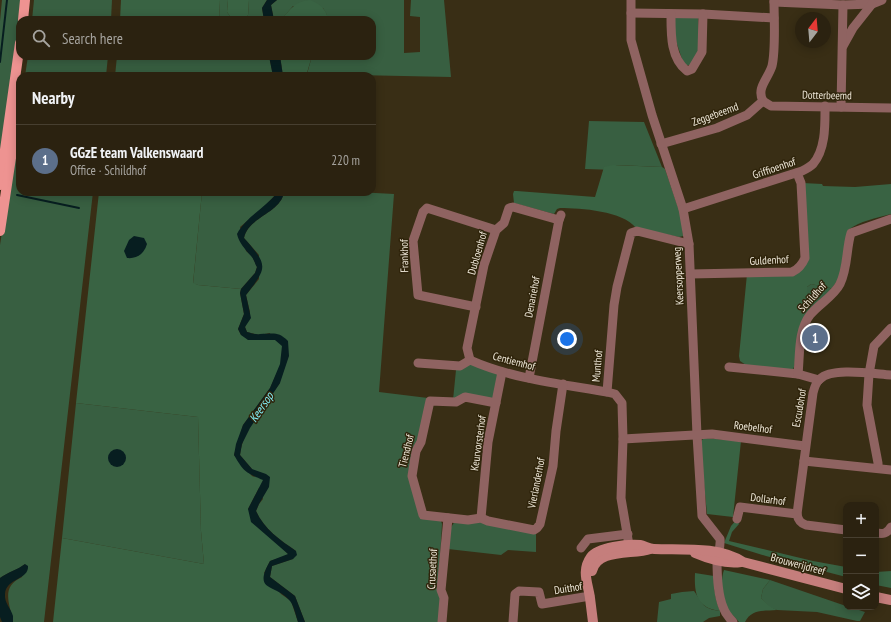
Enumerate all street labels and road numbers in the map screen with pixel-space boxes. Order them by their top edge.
street label: Dotterbeemd [802,88,852,102]
street label: Zeggebeemd [690,99,740,129]
street label: Griffioenhof [750,154,799,182]
street label: Dubloenhof [464,229,490,276]
street label: Frankhof [397,238,411,273]
street label: Keersopperweg [669,246,687,305]
street label: Guldenhof [749,252,790,268]
street label: Denariehof [521,274,543,319]
street label: Schildhof [795,278,830,315]
street label: Munthof [589,348,605,383]
street label: Centiemhof [491,349,538,374]
street label: Escudohof [789,386,809,428]
street label: Keurvorsterhof [467,413,489,472]
street label: Roebelhof [733,418,774,436]
street label: Tiendhof [395,432,417,469]
street label: Vierlanderhof [524,455,548,511]
street label: Dollarhof [750,490,788,508]
street label: Crusaethof [424,547,440,590]
street label: Brouwerijdreef [769,550,828,578]
street label: Duithof [553,579,584,597]

